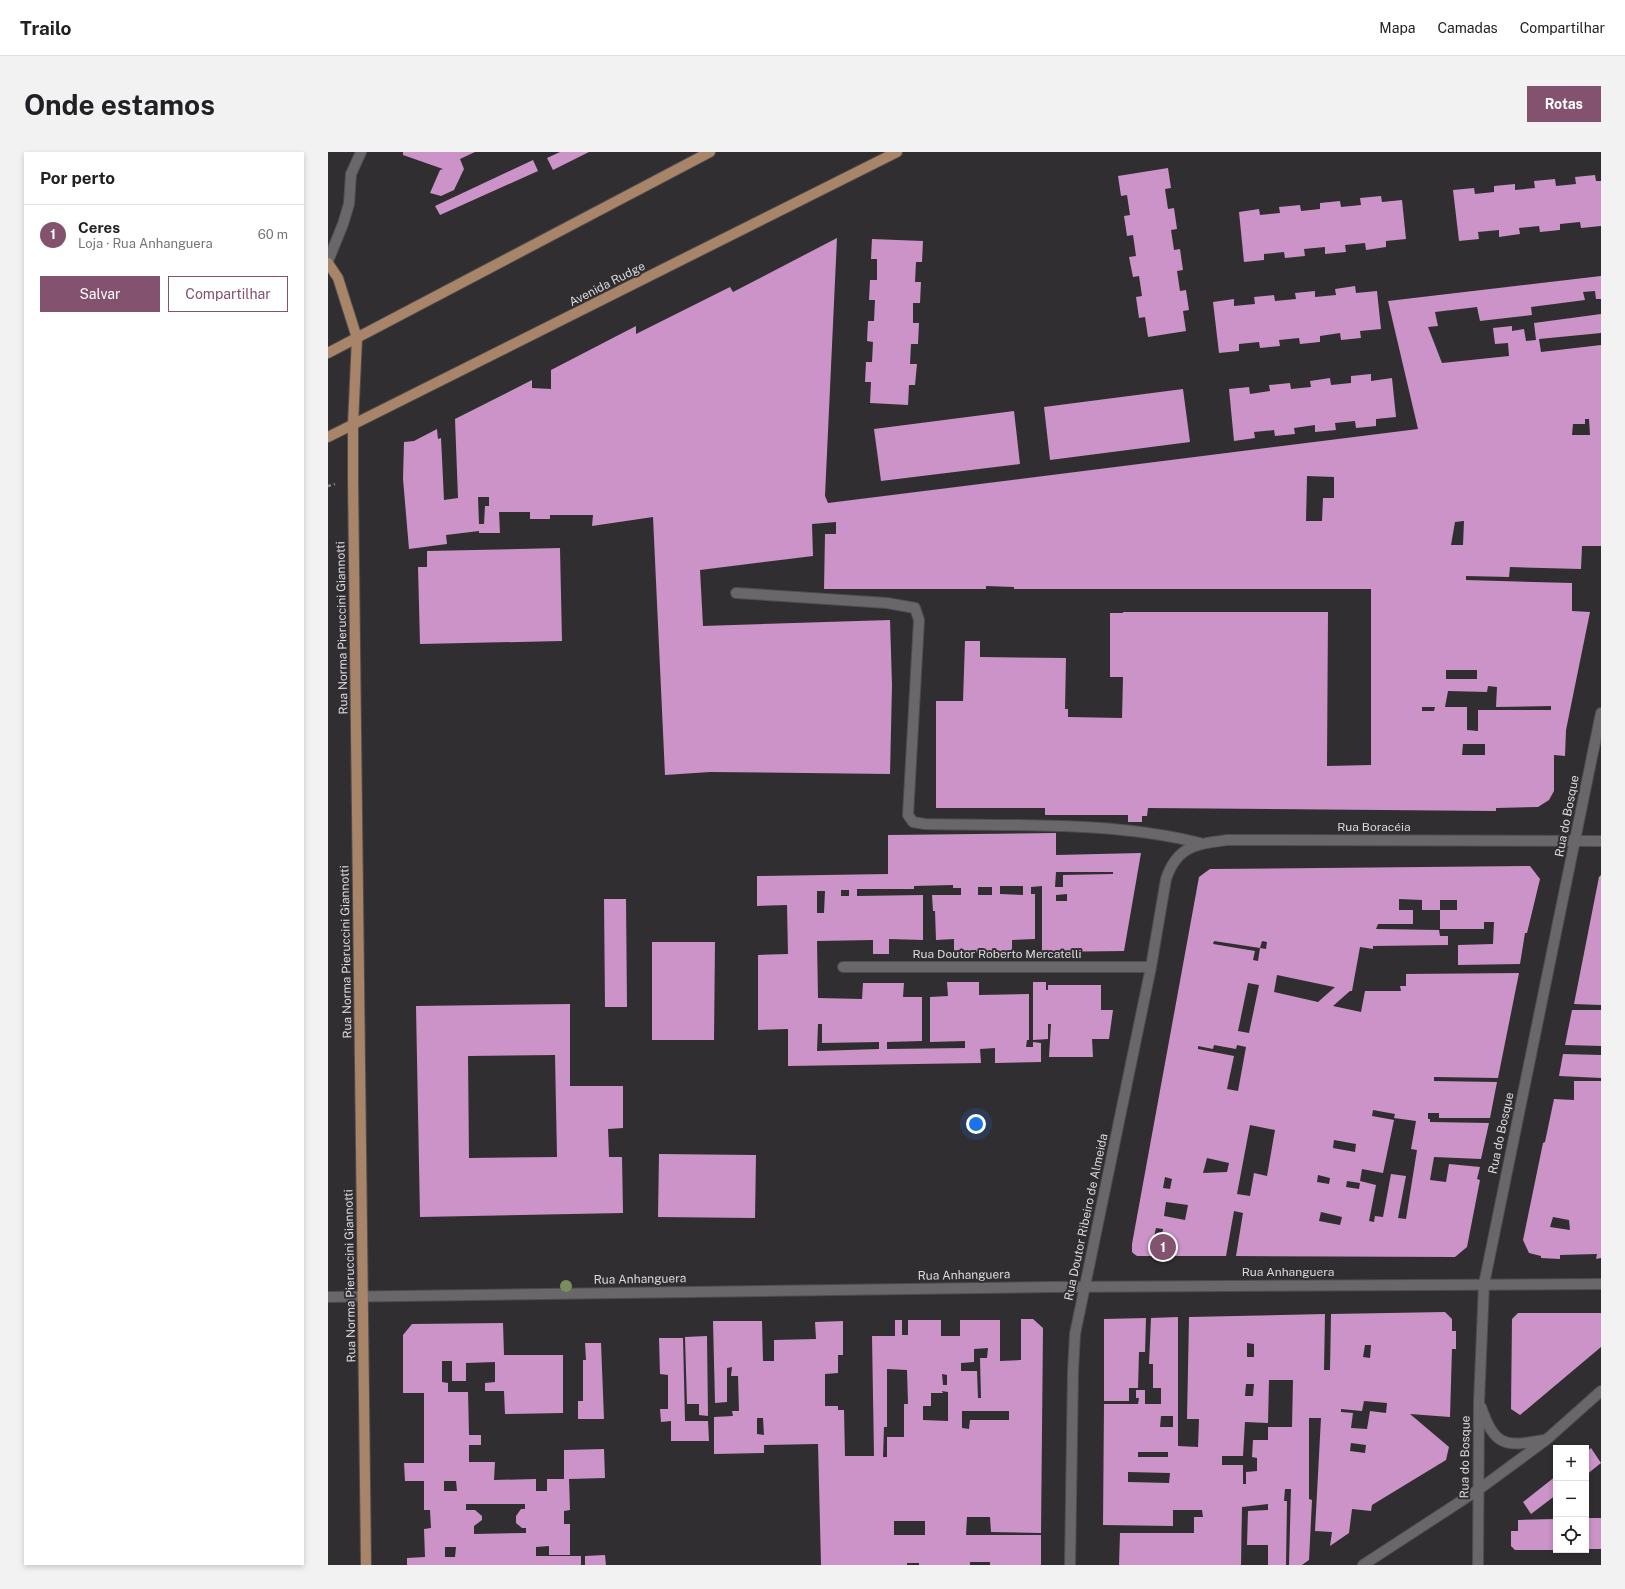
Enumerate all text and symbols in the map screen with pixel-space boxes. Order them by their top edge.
text: Trailo [20,17,72,39]
text: Mapa [1379,20,1415,36]
text: Camadas [1437,20,1498,36]
text: Compartilhar [1520,20,1605,36]
button: Rotas [1527,86,1601,122]
text: Onde estamos [24,88,215,121]
text: Por perto [40,168,115,188]
text: Ceres [78,219,120,236]
text: 1 [50,227,56,242]
text: 60 m [258,227,288,242]
text: Loja · Rua Anhanguera [78,236,213,251]
street label: Avenida Rudge [567,259,647,309]
button: Salvar [40,276,160,312]
button: Compartilhar [168,276,288,312]
street label: Rua Norma Pieruccini Giannotti [333,541,351,715]
street label: Rua do Bosque [1552,774,1582,858]
street label: Rua Boracéia [1337,820,1411,834]
street label: Rua Norma Pieruccini Giannotti [337,865,355,1039]
street label: Rua Doutor Roberto Mercatelli [913,947,1081,961]
street label: Rua do Bosque [1486,1091,1517,1175]
your location [966,1114,986,1134]
street label: Rua Doutor Ribeiro de Almeida [1061,1132,1111,1302]
street label: Rua Norma Pieruccini Giannotti [341,1189,359,1363]
pin: 1 [1150,1232,1176,1262]
street label: Rua Anhanguera [1242,1265,1334,1279]
street label: Rua Anhanguera [918,1267,1010,1283]
street label: Rua Anhanguera [594,1271,686,1287]
street label: Rua do Bosque [1457,1415,1473,1499]
map controls [1553,1445,1589,1553]
button: + [1553,1445,1589,1481]
button: − [1553,1481,1589,1517]
button: locate [1553,1517,1589,1553]

